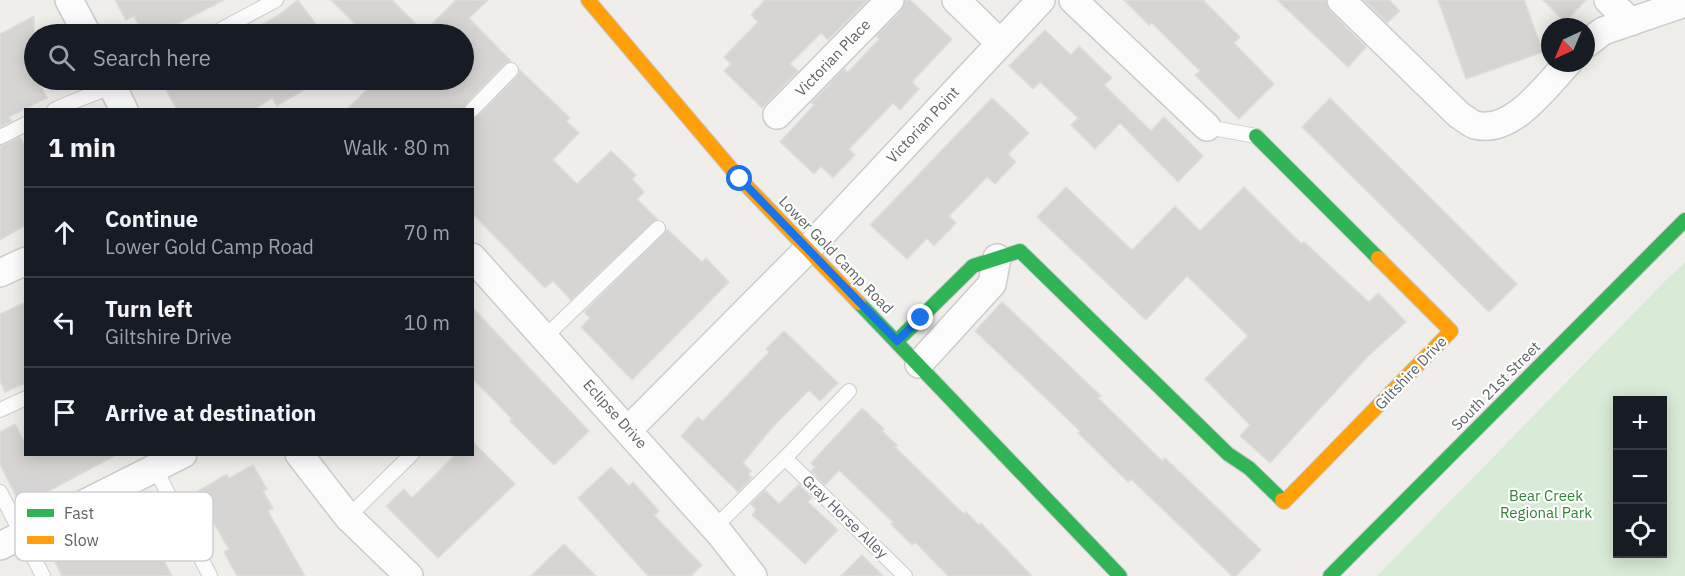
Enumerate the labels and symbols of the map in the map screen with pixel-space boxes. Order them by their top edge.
street label: Victorian Place [791,15,874,100]
north arrow [1541,18,1595,72]
street label: Victorian Point [882,82,963,167]
route start [726,165,752,191]
street label: Lower Gold Camp Road [775,192,898,318]
route end [907,304,933,330]
street label: Giltshire Drive [1371,332,1450,413]
street label: South 21st Street [1447,337,1544,434]
street label: Eclipse Drive [579,375,651,452]
street label: Gray Horse Alley [799,471,893,563]
park label: Bear Creek Regional Park [1500,486,1592,522]
legend [15,492,213,561]
text: Fast [64,503,94,523]
text: Slow [64,530,99,550]

